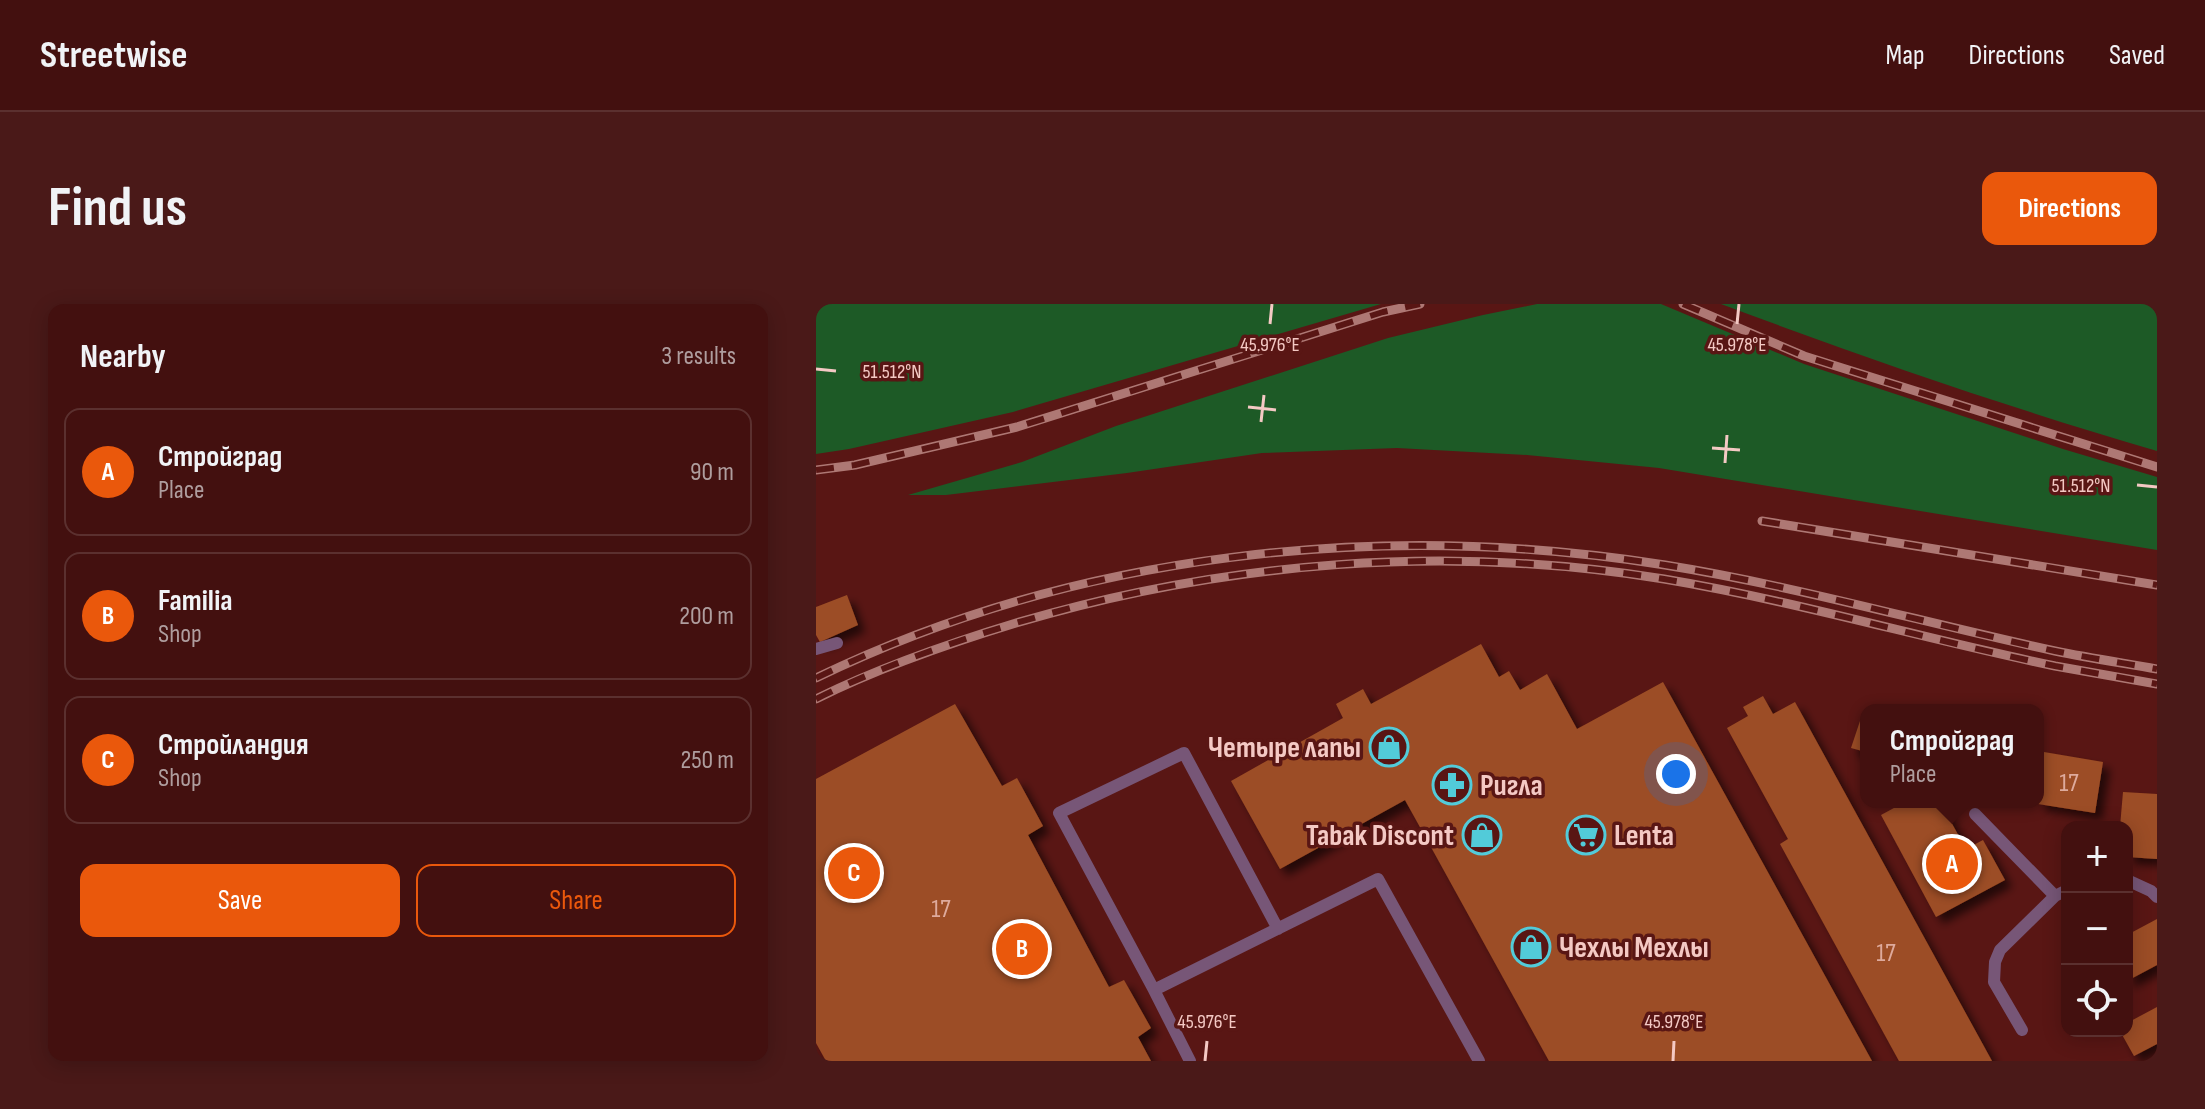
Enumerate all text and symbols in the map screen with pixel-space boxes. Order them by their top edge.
text: Streetwise [40,33,188,78]
text: Map [1886,39,1925,72]
text: Directions [1969,39,2065,72]
text: Saved [2109,39,2165,72]
button: Directions [1982,172,2157,245]
text: Find us [48,175,187,242]
text: 45.976°E [1240,333,1300,357]
text: 45.978°E [1707,333,1767,357]
text: Nearby [80,336,166,377]
text: 3 results [661,341,736,372]
text: 51.512°N [863,360,921,384]
text: Стройград [158,439,282,475]
text: A [102,457,114,488]
text: 90 m [690,457,734,488]
text: 51.512°N [2052,474,2110,498]
text: Place [158,475,205,506]
text: Familia [158,583,233,619]
text: B [102,601,114,632]
text: 200 m [679,601,734,632]
text: Shop [158,619,202,650]
popup [1860,704,2044,808]
text: Стройград [1890,723,2014,759]
shop icon: Четыре лапы [1368,726,1410,768]
text: Стройландия [158,727,309,763]
place label: Четыре лапы [1208,730,1361,766]
text: C [101,745,115,776]
text: 250 m [680,745,734,776]
your location [1656,754,1696,794]
text: Place [1890,759,1936,790]
text: Shop [158,763,202,794]
pharmacy icon: Ригла [1431,764,1473,806]
place label: Ригла [1480,768,1543,804]
house number: 17 [2059,768,2079,799]
shop icon: Tabak Discont [1461,814,1503,856]
supermarket icon: Lenta [1565,814,1607,856]
place label: Tabak Discont [1306,818,1454,854]
place label: Lenta [1614,818,1674,854]
map controls [2061,821,2133,1037]
button: + [2061,821,2133,893]
pin: A [1926,834,1978,894]
pin: C [828,843,880,903]
button: Save [80,864,400,937]
button: Share [416,864,736,937]
button: − [2061,893,2133,965]
house number: 17 [931,894,951,925]
pin: B [996,919,1048,979]
shop icon: Чехлы Мехлы [1510,926,1552,968]
place label: Чехлы Мехлы [1559,930,1709,966]
house number: 17 [1876,938,1896,969]
button: locate [2061,965,2133,1037]
text: 45.976°E [1177,1010,1237,1034]
text: 45.978°E [1644,1010,1704,1034]

